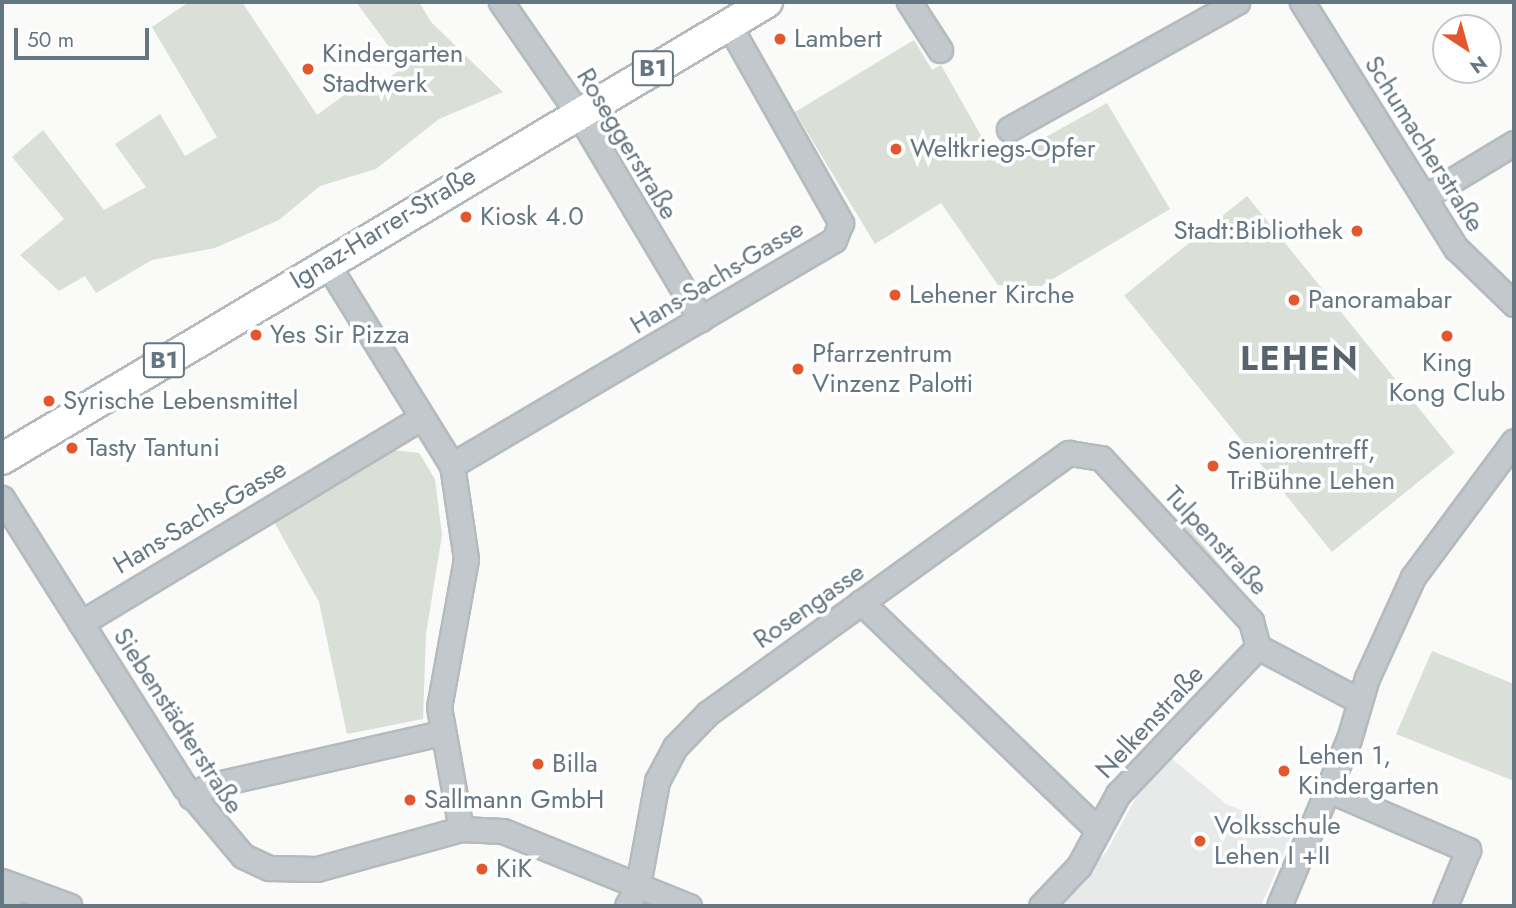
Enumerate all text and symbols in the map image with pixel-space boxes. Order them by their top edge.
scale bar [18,14,152,58]
north arrow [1432,14,1502,84]
place label: Lambert [794,23,882,55]
text: 50 m [27,25,74,55]
marker: Lambert [772,31,788,47]
place label: Kindergarten Stadtwerk [322,38,463,100]
road number: B1 [630,47,676,88]
text: N [1464,49,1493,80]
street label: Schumacherstraße [1357,50,1491,238]
marker: Kindergarten Stadtwerk [300,61,316,77]
street label: Roseggerstraße [570,63,684,225]
place label: Weltkriegs-Opfer [910,133,1096,165]
marker: Weltkriegs-Opfer [888,141,904,157]
street label: Ignaz-Harrer-Straße [285,160,481,296]
place label: Kiosk 4.0 [480,201,584,233]
marker: Kiosk 4.0 [458,209,474,225]
street label: Hans-Sachs-Gasse [625,213,809,341]
place label: Stadt:Bibliothek [1173,215,1343,247]
marker: Stadt:Bibliothek [1349,223,1365,239]
place label: Lehener Kirche [909,279,1074,311]
place label: Panoramabar [1308,284,1452,316]
marker: Lehener Kirche [887,287,903,303]
marker: Panoramabar [1286,292,1302,308]
place label: Yes Sir Pizza [270,319,410,351]
marker: Yes Sir Pizza [248,327,264,343]
marker: King Kong Club [1439,328,1455,344]
place label: Pfarrzentrum Vinzenz Palotti [812,338,973,400]
district label: LEHEN [1241,339,1359,379]
road number: B1 [141,340,187,380]
place label: King Kong Club [1389,347,1505,408]
marker: Pfarrzentrum Vinzenz Palotti [790,361,806,377]
place label: Syrische Lebensmittel [63,385,298,417]
marker: Syrische Lebensmittel [41,393,57,409]
place label: Tasty Tantuni [86,432,220,464]
place label: Seniorentreff, TriBühne Lehen [1227,435,1395,496]
marker: Tasty Tantuni [64,440,80,456]
street label: Hans-Sachs-Gasse [108,453,292,581]
marker: Seniorentreff, TriBühne Lehen [1205,458,1221,474]
street label: Tulpenstraße [1158,480,1274,602]
street label: Rosengasse [748,557,870,655]
street label: Siebenstädterstraße [106,622,250,820]
street label: Nelkenstraße [1090,659,1210,785]
place label: Lehen 1, Kindergarten [1298,740,1439,802]
place label: Billa [552,748,598,780]
marker: Billa [530,756,546,772]
marker: Lehen 1, Kindergarten [1276,763,1292,779]
place label: Sallmann GmbH [424,784,604,816]
marker: Sallmann GmbH [402,792,418,808]
place label: Volksschule Lehen I +II [1214,810,1341,872]
marker: Volksschule Lehen I +II [1192,833,1208,849]
place label: KiK [496,853,532,885]
marker: KiK [474,861,490,877]

